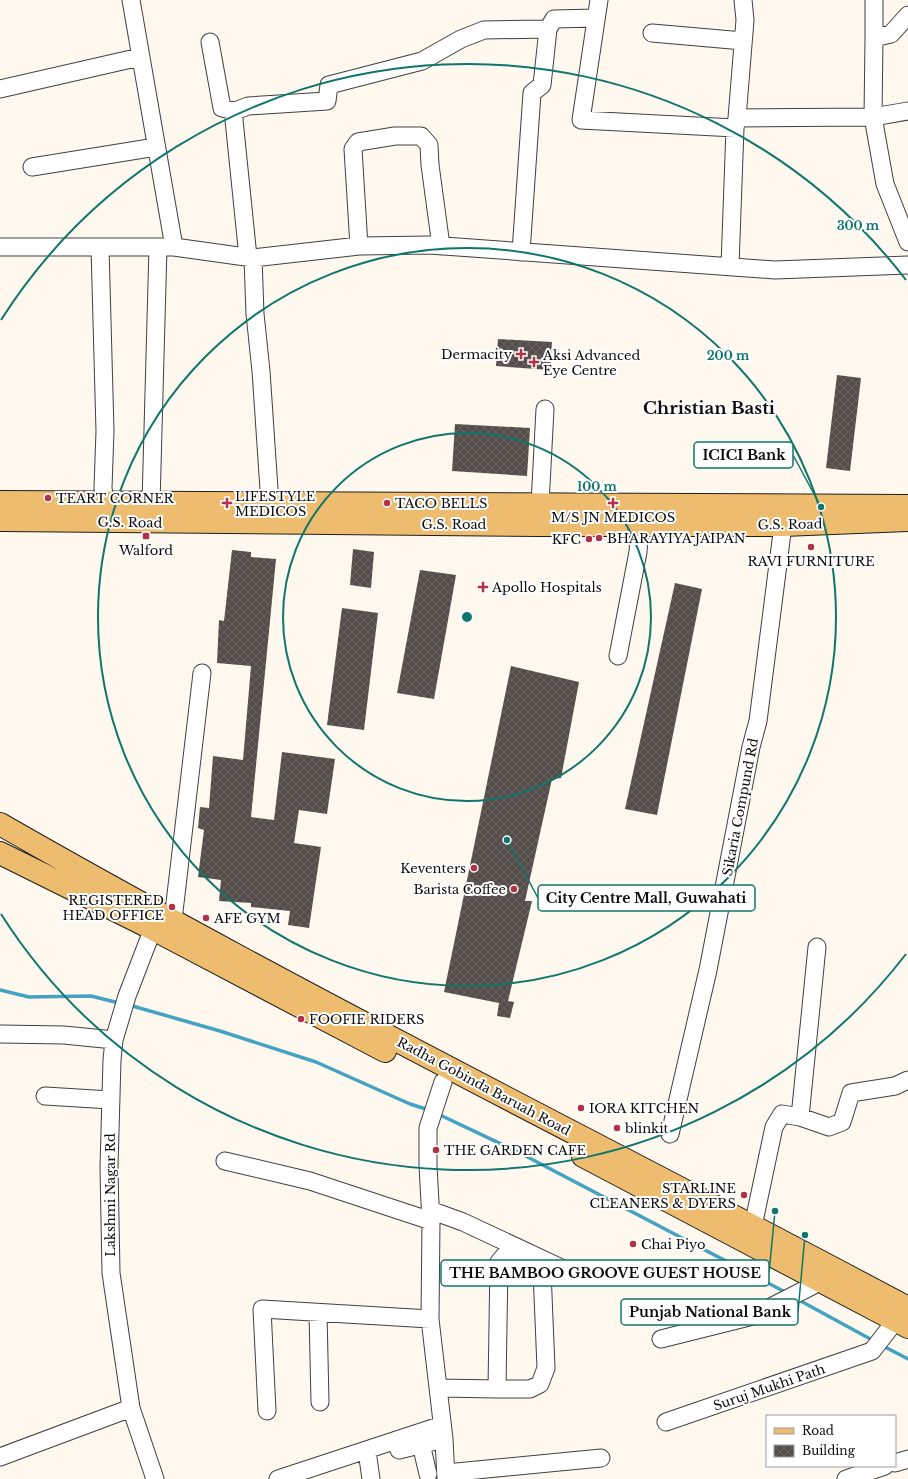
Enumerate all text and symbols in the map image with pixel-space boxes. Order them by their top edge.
text: 300 m [837,218,880,233]
place label: Dermacity [441,346,513,363]
place label: Aksi Advanced Eye Centre [542,347,640,379]
marker: Dermacity [515,348,527,360]
text: 200 m [707,348,750,363]
marker: Aksi Advanced Eye Centre [528,356,540,368]
district label: Christian Basti [643,398,775,419]
callout: ICICI Bank [694,442,793,468]
text: ICICI Bank [702,446,786,464]
text: 100 m [577,479,618,494]
place label: LIFESTYLE MEDICOS [235,488,315,520]
place label: TEART CORNER [56,490,175,507]
marker: TEART CORNER [43,493,53,503]
place label: TACO BELLS [395,495,487,512]
marker: LIFESTYLE MEDICOS [222,498,232,508]
marker: TACO BELLS [382,498,392,508]
marker: M/S JN MEDICOS [608,498,618,508]
place label: M/S JN MEDICOS [551,509,675,526]
street label: G.S. Road [97,513,163,532]
street label: G.S. Road [757,515,823,534]
street label: G.S. Road [422,516,487,533]
place label: BHARAYIYA JAIPAN [607,530,746,547]
marker: Walford [141,531,151,541]
place label: KFC [552,531,581,548]
marker: BHARAYIYA JAIPAN [594,533,604,543]
marker: KFC [584,534,594,544]
place label: Walford [118,542,173,559]
marker: RAVI FURNITURE [806,542,816,552]
place label: RAVI FURNITURE [747,553,875,570]
place label: Apollo Hospitals [491,579,602,596]
marker: Apollo Hospitals [477,581,489,593]
centre of rings [460,610,474,624]
street label: Sikaria Compund Rd [719,736,762,878]
place label: Keventers [400,860,466,877]
marker: Keventers [469,863,479,873]
place label: Barista Coffee [413,881,506,898]
marker: Barista Coffee [509,884,519,894]
callout: City Centre Mall, Guwahati [538,885,755,911]
text: City Centre Mall, Guwahati [546,889,746,907]
place label: REGISTERED HEAD OFFICE [63,892,164,924]
marker: REGISTERED HEAD OFFICE [167,902,177,912]
place label: AFE GYM [213,910,281,927]
marker: AFE GYM [201,913,211,923]
place label: FOOFIE RIDERS [309,1011,424,1028]
marker: FOOFIE RIDERS [296,1014,306,1024]
street label: Radha Gobinda Baruah Road [394,1033,574,1140]
place label: IORA KITCHEN [589,1100,700,1117]
marker: IORA KITCHEN [576,1103,586,1113]
place label: blinkit [624,1120,669,1137]
marker: blinkit [612,1123,622,1133]
street label: Lakshmi Nagar Rd [102,1133,119,1257]
place label: THE GARDEN CAFE [444,1142,586,1159]
marker: THE GARDEN CAFE [431,1145,441,1155]
place label: STARLINE CLEANERS & DYERS [589,1180,736,1212]
marker: STARLINE CLEANERS & DYERS [739,1190,749,1200]
place label: Chai Piyo [641,1236,706,1253]
marker: Chai Piyo [628,1239,638,1249]
callout: THE BAMBOO GROOVE GUEST HOUSE [441,1260,769,1286]
text: THE BAMBOO GROOVE GUEST HOUSE [449,1264,761,1282]
callout: Punjab National Bank [621,1299,798,1325]
text: Punjab National Bank [629,1303,792,1321]
street label: Suruj Mukhi Path [711,1360,827,1415]
legend [766,1415,896,1467]
text: Road [802,1423,834,1438]
text: Building [802,1443,856,1458]

